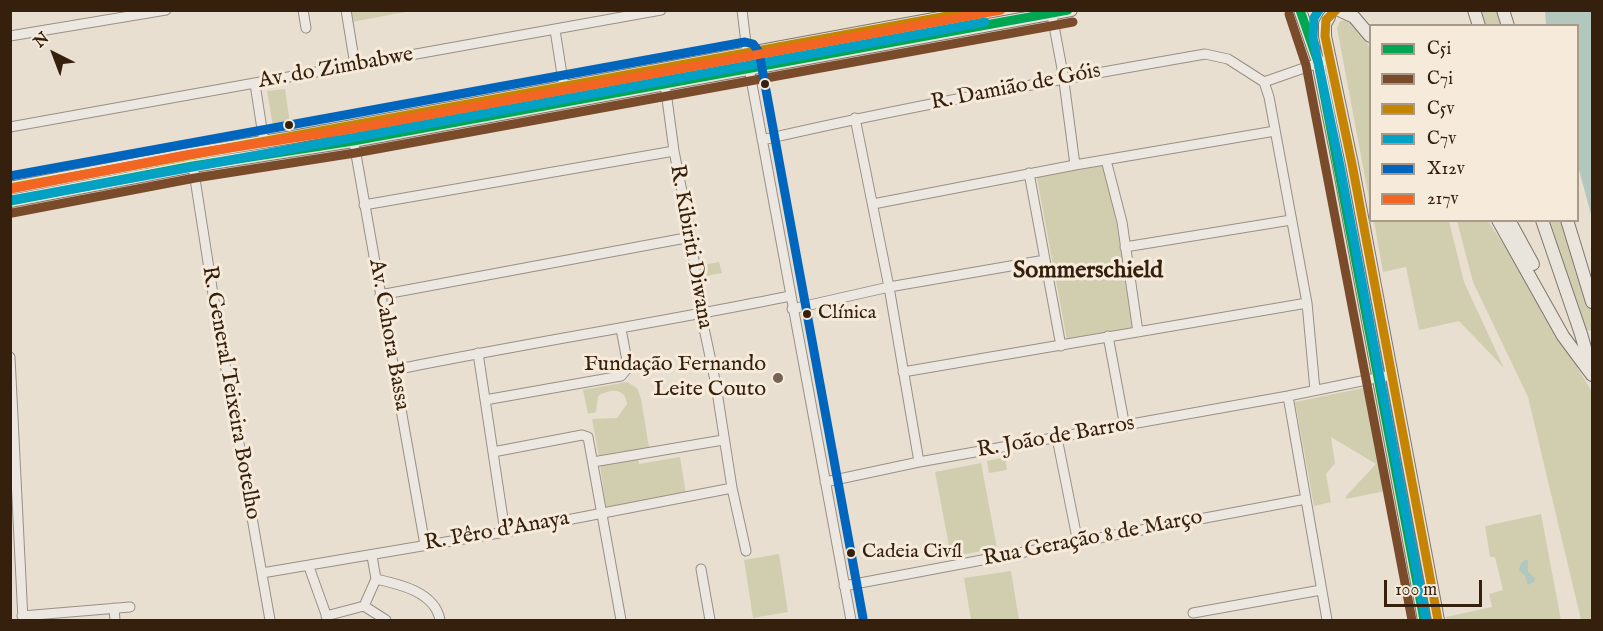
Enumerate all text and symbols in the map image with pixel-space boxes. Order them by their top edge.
north arrow [24,24,84,84]
legend [1369,24,1579,222]
text: N [30,29,54,53]
text: C5i [1427,38,1451,61]
street label: Av. do Zimbabwe [256,42,416,96]
street label: R. Damião de Góis [929,59,1103,117]
text: C7i [1427,68,1453,91]
unlabelled marker [759,78,771,90]
text: C5v [1427,98,1454,121]
unlabelled marker [283,119,295,131]
text: C7v [1427,128,1456,151]
text: X12v [1427,158,1465,181]
street label: R. Kibiriti Diwana [663,163,717,331]
text: 217v [1427,188,1459,211]
street label: Av. Cahora Bassa [362,257,414,413]
district label: Sommerschield [1013,258,1163,286]
street label: R. General Teixeira Botelho [195,264,265,522]
place label: Clínica [818,302,876,326]
marker: Clínica [801,308,813,320]
place label: Fundação Fernando Leite Couto [584,352,766,404]
marker: Fundação Fernando Leite Couto [771,371,785,385]
street label: R. João de Barros [975,411,1137,465]
street label: Rua Geração 8 de Março [981,505,1205,573]
street label: R. Pêro d'Anaya [423,506,571,558]
place label: Cadeia Civíl [862,541,962,565]
marker: Cadeia Civíl [845,547,857,559]
scale bar [1387,568,1484,606]
text: 100 m [1395,579,1437,602]

